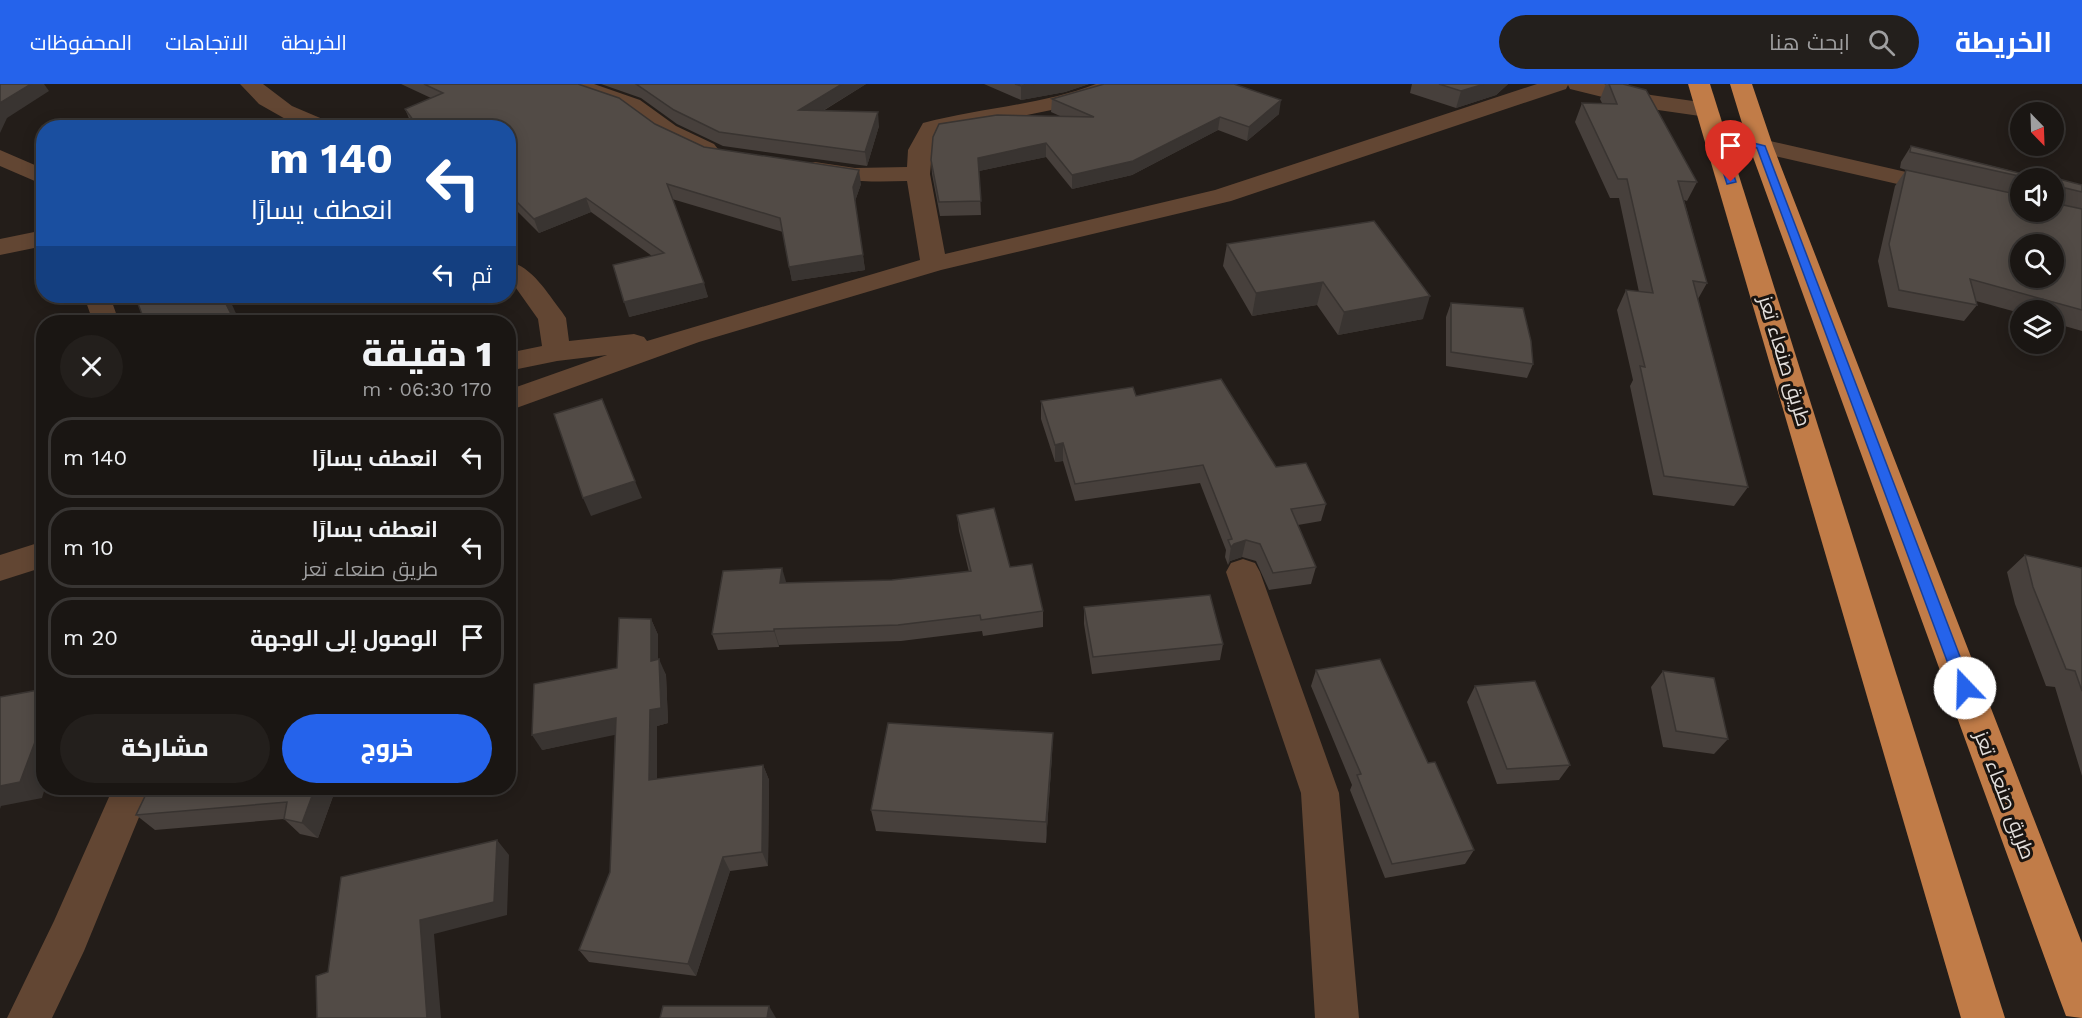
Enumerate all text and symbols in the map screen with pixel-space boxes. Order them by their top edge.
search box [1499,15,1919,69]
icon: search [1865,26,1898,59]
text: الخريطة [1955,26,2052,59]
text: المحفوظات [30,30,132,55]
text: الاتجاهات [165,30,248,55]
text: الخريطة [281,30,347,55]
text: ابحث هنا [1769,30,1850,55]
north arrow [2010,102,2064,156]
map controls [2010,102,2064,354]
pin [1705,120,1756,182]
icon: arrive [1714,129,1747,162]
text: 140 m [269,134,393,183]
icon: left [414,144,492,222]
button: sound [2010,168,2064,222]
text: انعطف يسارًا [251,194,393,226]
button: search [2010,234,2064,288]
icon: left [427,258,460,291]
text: ثم [472,263,492,288]
street label: طريق صنعاء تعز [1753,292,1816,429]
button: layers [2010,300,2064,354]
text: 1 دقيقة [362,333,492,375]
button: close [60,335,123,398]
text: 170 m · 06:30 [362,377,492,401]
icon: left [456,441,489,474]
text: 140 m [63,445,127,470]
text: انعطف يسارًا [312,446,438,471]
text: انعطف يسارًا [312,517,438,542]
icon: left [456,531,489,564]
text: 10 m [63,535,114,560]
text: طريق صنعاء تعز [303,557,438,581]
icon: arrive [456,621,489,654]
text: 20 m [63,625,118,650]
text: الوصول إلى الوجهة [250,626,438,651]
position arrow [1933,656,1997,720]
button: مشاركة [60,714,270,783]
button: خروج [282,714,492,783]
street label: طريق صنعاء تعز [1968,727,2040,863]

